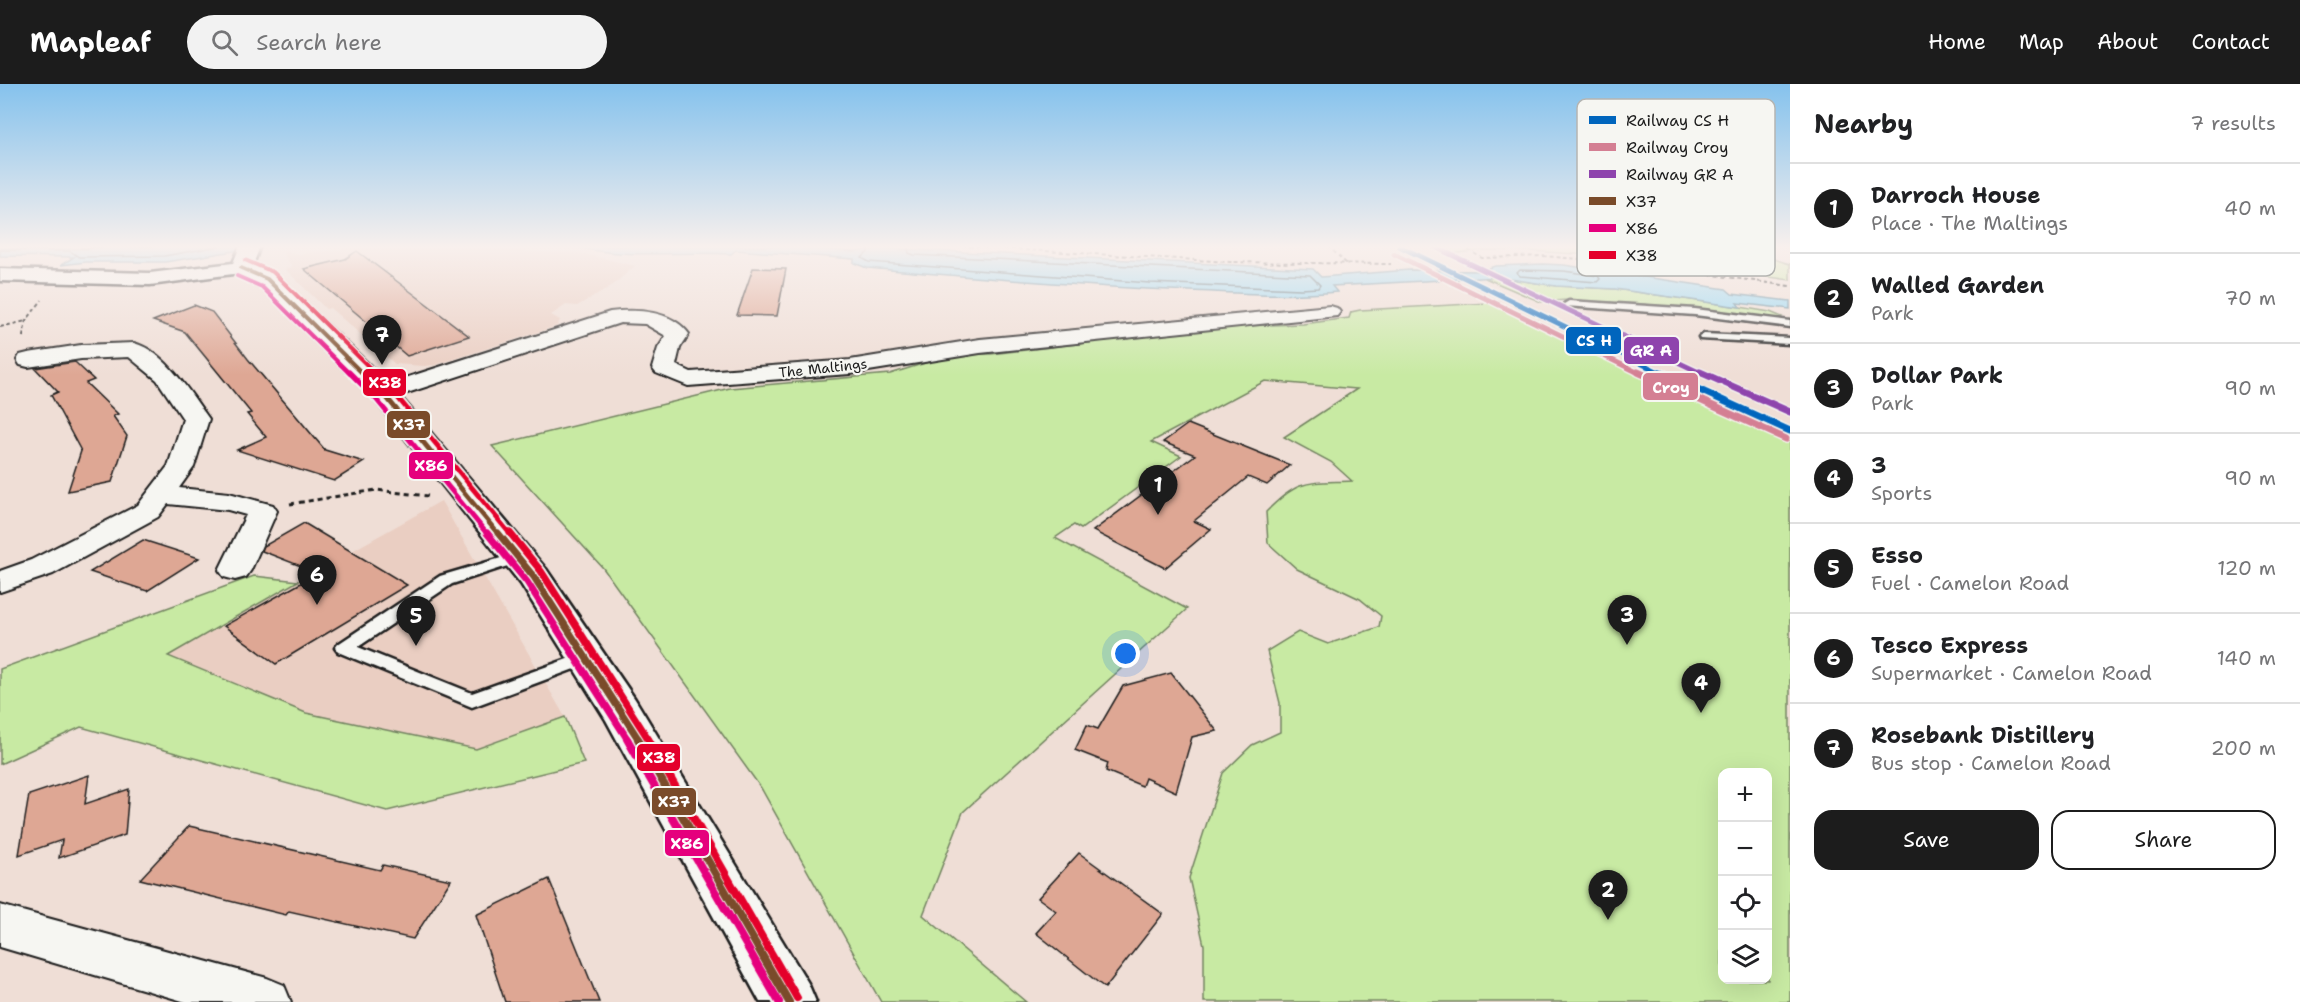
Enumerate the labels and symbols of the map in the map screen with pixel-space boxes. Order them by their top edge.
legend [1577,99,1775,276]
text: Railway CS H [1626,110,1729,131]
text: Railway Croy [1626,137,1728,158]
text: Railway GR A [1626,164,1734,185]
text: X37 [1626,191,1657,212]
text: X86 [1626,218,1658,239]
text: X38 [1626,245,1658,266]
pin: 7 [362,316,401,365]
line badge: CS H [1565,326,1622,355]
text: CS H [1576,330,1612,351]
line badge: GR A [1623,336,1680,365]
text: GR A [1630,340,1672,361]
street label: The Maltings [778,354,868,382]
line badge: X38 [362,368,407,397]
text: X38 [369,372,401,393]
line badge: Croy [1642,372,1699,401]
text: Croy [1652,377,1690,398]
line badge: X37 [386,410,431,439]
text: X37 [393,414,425,435]
line badge: X86 [408,451,454,480]
text: X86 [415,455,448,476]
pin: 1 [1138,466,1178,515]
pin: 6 [298,556,336,605]
pin: 5 [396,596,436,646]
pin: 3 [1608,596,1646,645]
your location [1111,639,1140,668]
pin: 4 [1682,664,1720,713]
line badge: X38 [636,743,681,772]
text: X38 [643,747,675,768]
line badge: X37 [651,787,697,816]
text: X37 [658,791,690,812]
line badge: X86 [664,829,710,857]
text: X86 [671,833,704,854]
pin: 2 [1588,870,1628,920]

